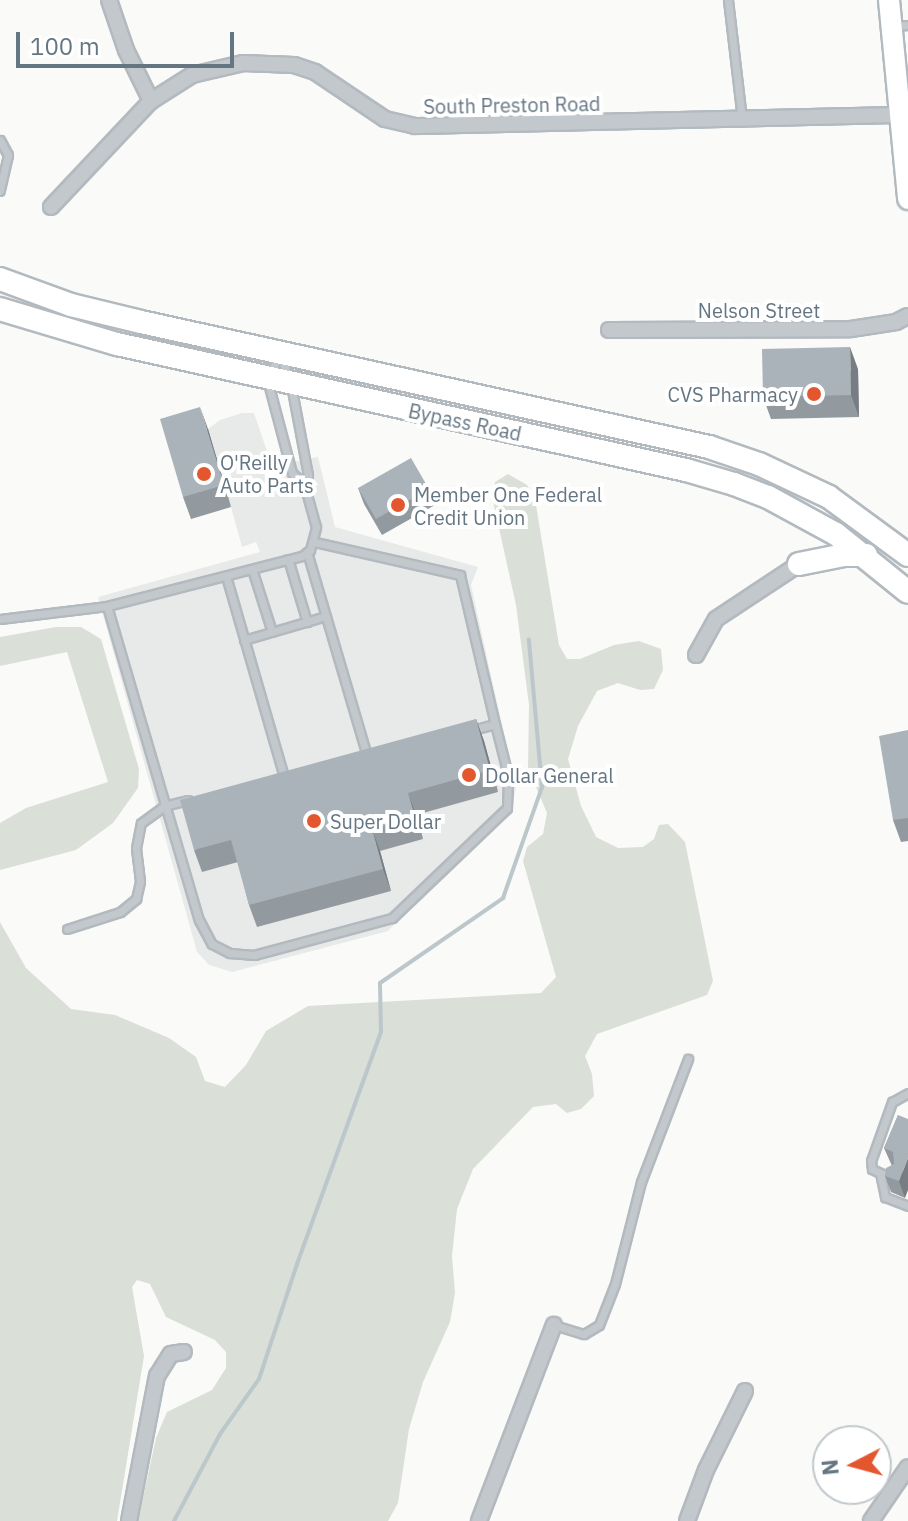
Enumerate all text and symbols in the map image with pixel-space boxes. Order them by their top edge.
scale bar [20,16,238,66]
text: 100 m [30,30,100,62]
street label: South Preston Road [423,91,601,119]
street label: Nelson Street [698,298,820,322]
place label: CVS Pharmacy [668,382,798,406]
marker: CVS Pharmacy [805,385,823,403]
street label: Bypass Road [406,398,524,446]
place label: O'Reilly Auto Parts [220,450,314,497]
marker: O'Reilly Auto Parts [195,465,213,483]
place label: Member One Federal Credit Union [414,482,602,529]
marker: Member One Federal Credit Union [389,496,407,514]
place label: Dollar General [485,763,614,787]
marker: Dollar General [460,766,478,784]
place label: Super Dollar [330,809,441,833]
marker: Super Dollar [305,812,323,830]
north arrow [812,1425,892,1505]
text: N [814,1458,845,1477]

